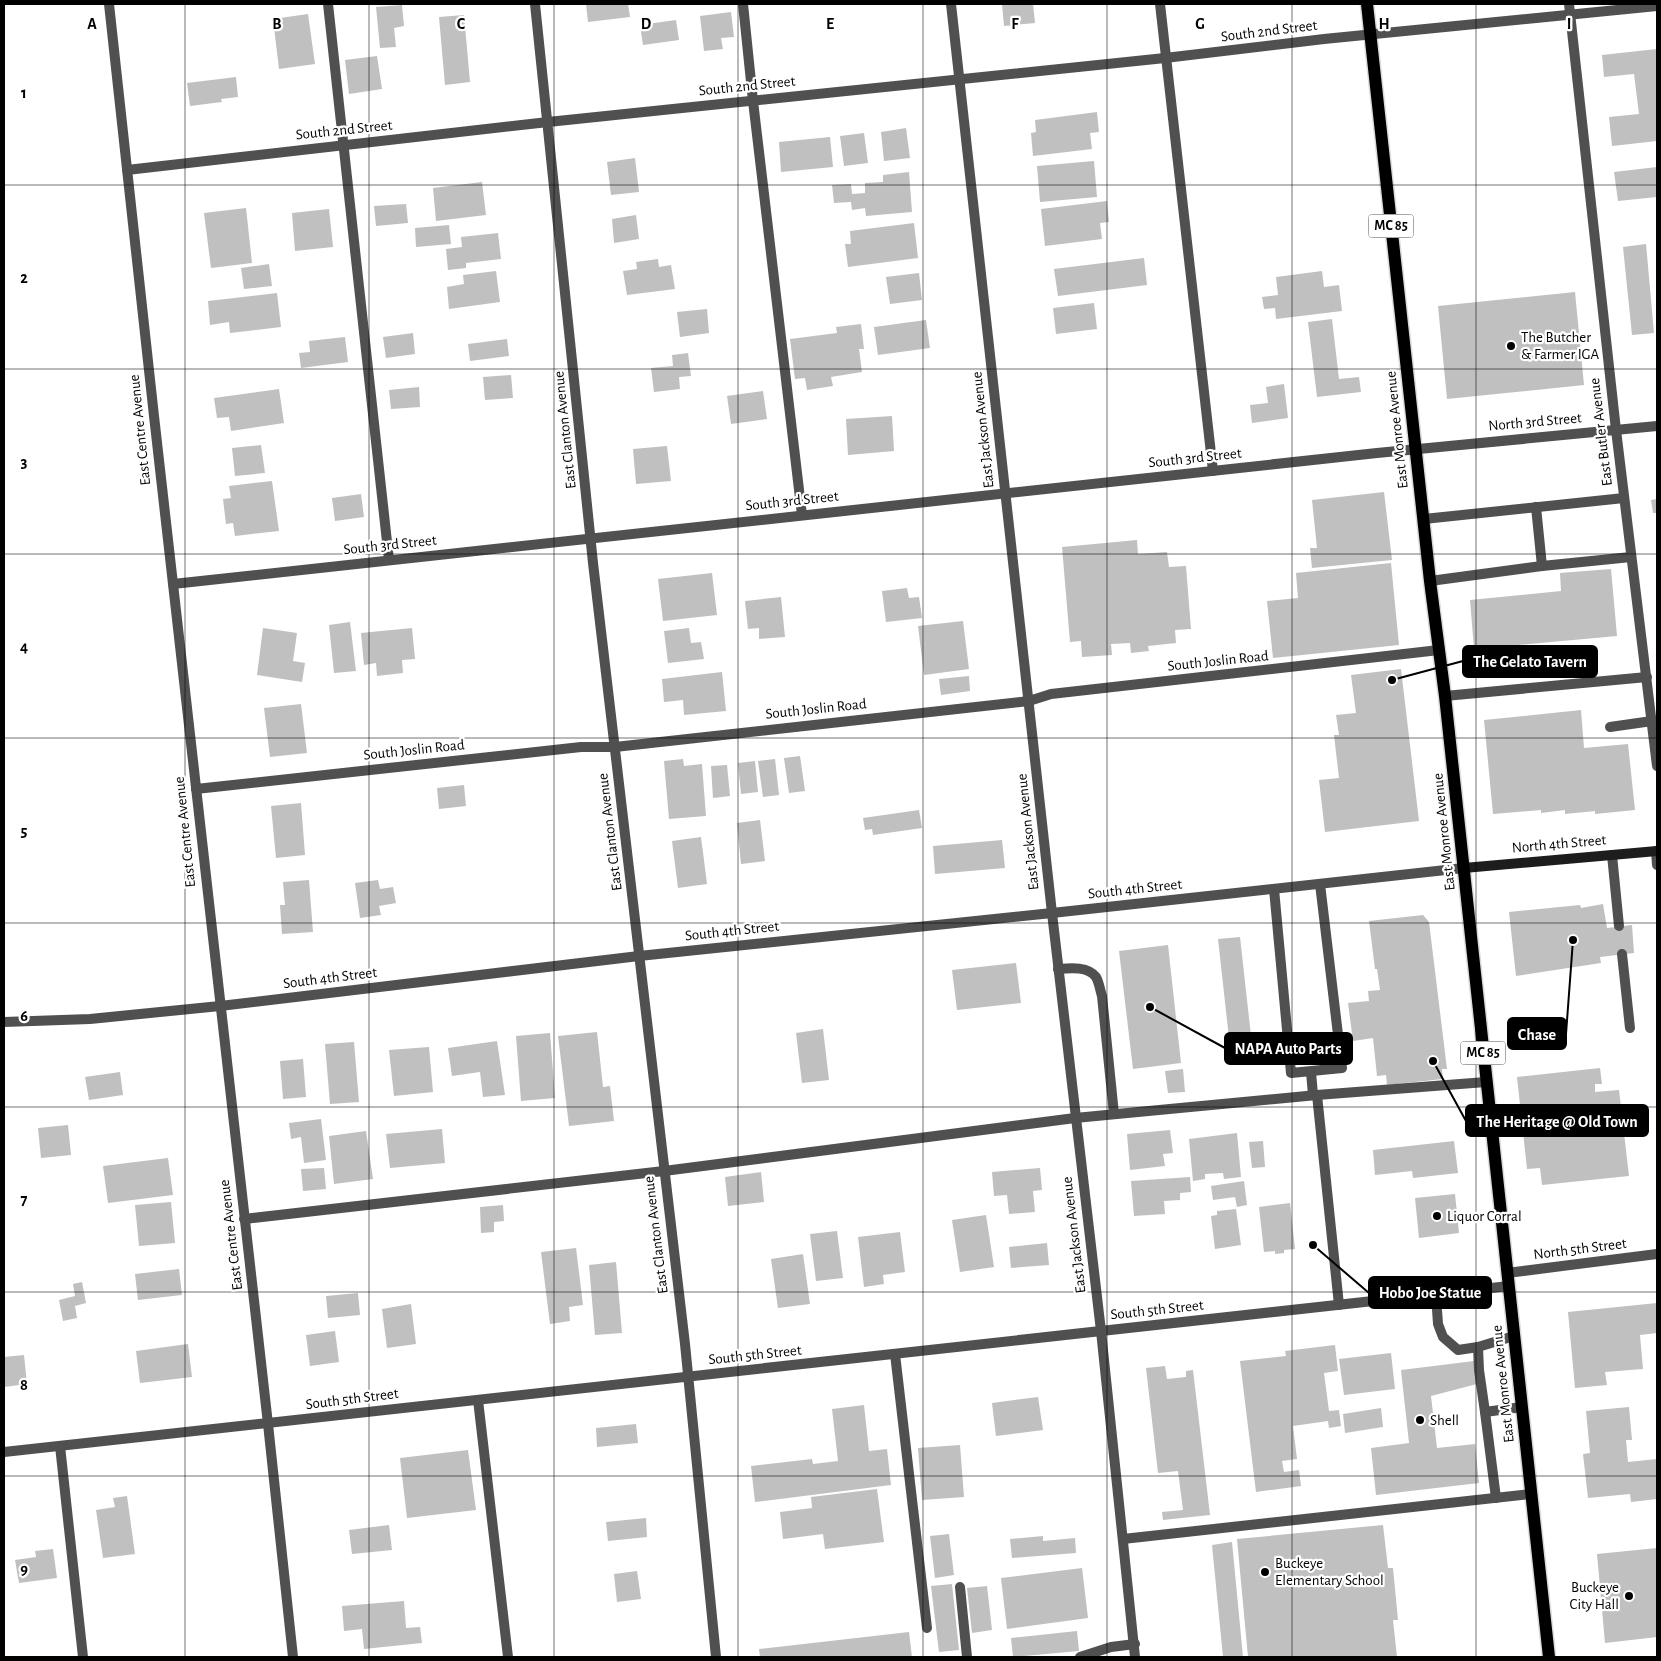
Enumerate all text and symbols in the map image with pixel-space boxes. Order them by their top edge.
text: A [87,16,97,32]
text: B [272,16,282,32]
text: C [457,16,466,32]
text: D [641,16,652,32]
text: E [826,16,834,32]
text: F [1011,16,1019,32]
text: G [1195,16,1205,32]
text: H [1378,16,1390,32]
text: I [1567,16,1571,32]
street label: South 2nd Street [1220,18,1318,44]
street label: South 2nd Street [698,73,796,99]
text: 1 [21,85,27,101]
street label: South 2nd Street [295,117,393,143]
road number: MC 85 [1368,215,1414,238]
text: 2 [20,270,28,286]
place label: The Butcher & Farmer IGA [1521,330,1600,362]
marker: The Butcher & Farmer IGA [1505,340,1517,352]
street label: East Clanton Avenue [551,370,579,490]
street label: East Monroe Avenue [1383,370,1411,490]
street label: East Jackson Avenue [969,371,997,489]
street label: East Centre Avenue [127,374,153,486]
street label: East Butler Avenue [1587,377,1615,487]
street label: North 3rd Street [1488,410,1583,434]
street label: South 3rd Street [1148,446,1242,470]
text: 3 [21,454,28,470]
street label: South 3rd Street [745,489,839,513]
street label: South 3rd Street [343,533,437,557]
text: 4 [20,639,28,655]
callout: The Gelato Tavern [1463,646,1597,677]
street label: South Joslin Road [1167,648,1269,674]
text: The Gelato Tavern [1473,654,1587,670]
street label: South Joslin Road [765,696,867,722]
street label: South Joslin Road [363,737,465,763]
street label: East Clanton Avenue [595,772,625,892]
street label: East Monroe Avenue [1430,772,1458,892]
street label: East Jackson Avenue [1014,773,1042,891]
street label: East Centre Avenue [172,776,198,888]
text: 5 [21,823,28,839]
street label: North 4th Street [1511,832,1607,856]
street label: South 4th Street [1087,877,1183,901]
street label: South 4th Street [684,919,780,943]
street label: South 4th Street [282,965,378,991]
text: 6 [20,1008,28,1024]
callout: Chase [1508,1018,1566,1049]
text: Chase [1518,1027,1557,1043]
callout: NAPA Auto Parts [1225,1033,1352,1064]
text: NAPA Auto Parts [1234,1041,1342,1057]
road number: MC 85 [1460,1042,1506,1064]
callout: The Heritage @ Old Town [1466,1105,1648,1136]
text: The Heritage @ Old Town [1476,1114,1638,1130]
street label: East Clanton Avenue [641,1175,671,1295]
street label: East Jackson Avenue [1059,1176,1089,1294]
street label: East Centre Avenue [217,1179,245,1291]
text: 7 [21,1192,28,1208]
place label: Liquor Corral [1447,1209,1522,1224]
marker: Liquor Corral [1431,1210,1443,1222]
street label: North 5th Street [1533,1236,1628,1262]
callout: Hobo Joe Statue [1369,1277,1491,1308]
text: Hobo Joe Statue [1379,1285,1482,1301]
street label: South 5th Street [1110,1298,1204,1322]
street label: East Monroe Avenue [1489,1324,1517,1444]
street label: South 5th Street [708,1343,802,1367]
text: 8 [20,1377,28,1393]
street label: South 5th Street [305,1386,400,1412]
place label: Shell [1430,1413,1459,1428]
marker: Shell [1414,1414,1426,1426]
place label: Buckeye Elementary School [1275,1556,1384,1588]
text: 9 [20,1561,28,1577]
marker: Buckeye Elementary School [1259,1566,1271,1578]
place label: Buckeye City Hall [1570,1580,1619,1612]
marker: Buckeye City Hall [1623,1590,1635,1602]

